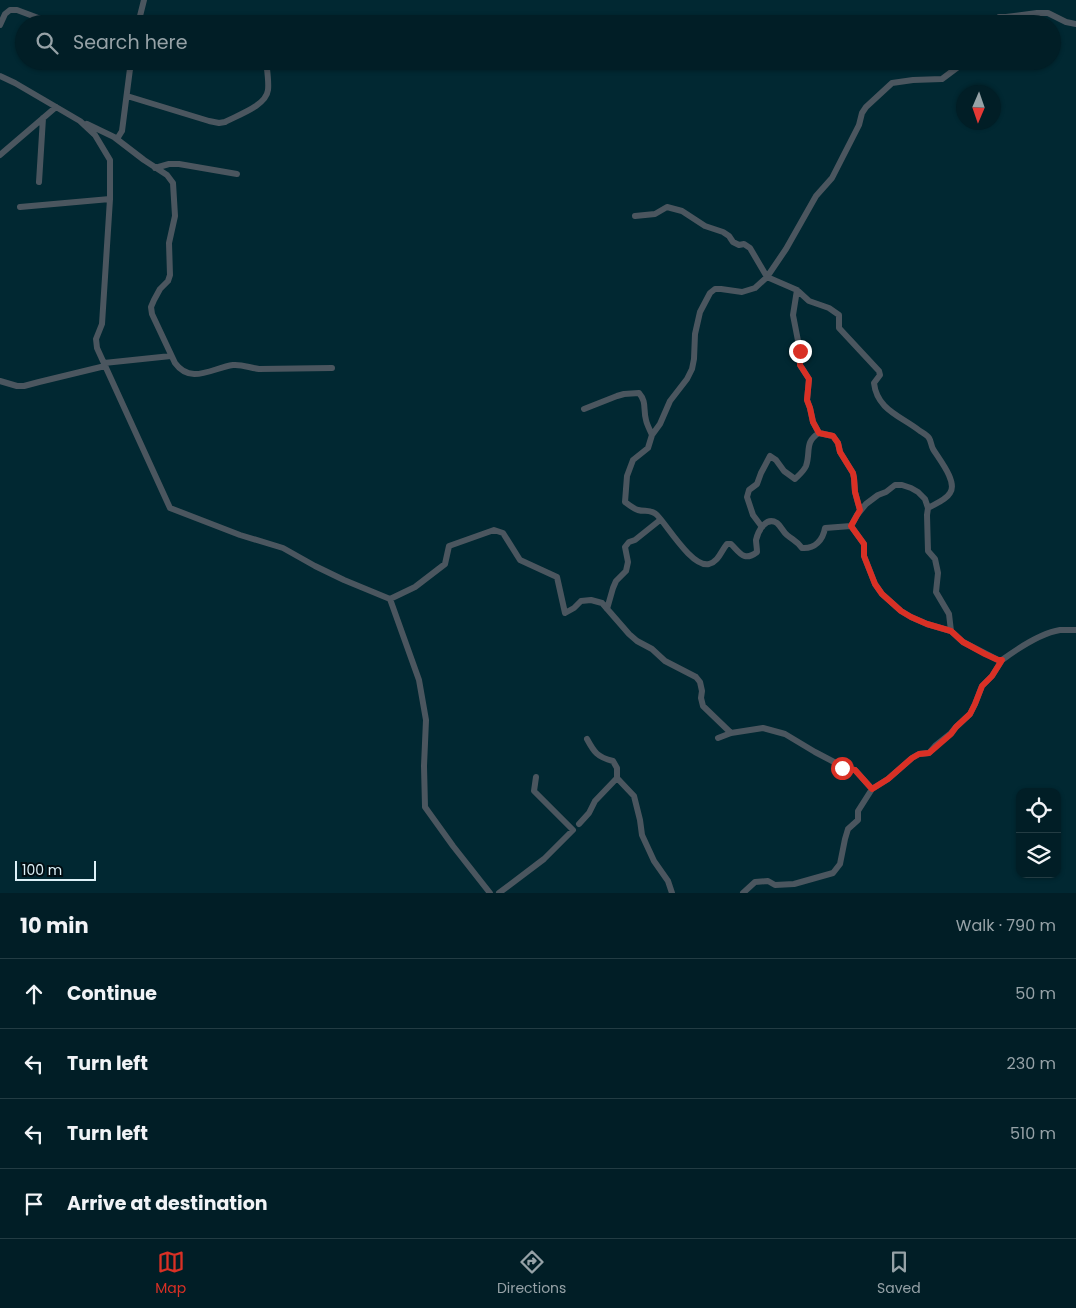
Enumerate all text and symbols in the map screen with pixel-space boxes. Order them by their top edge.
search box [15,15,1061,70]
icon: search [33,29,61,57]
text: Search here [73,29,187,56]
north arrow [956,85,1001,130]
route end [789,340,812,363]
route start [831,757,854,780]
map controls [1016,788,1061,878]
button: locate [1016,788,1061,833]
button: layers [1016,833,1061,878]
scale bar [15,858,96,881]
text: 100 m [22,860,62,880]
text: 10 min [20,911,89,940]
text: Walk · 790 m [956,914,1056,937]
icon: ahead [20,980,48,1008]
text: Continue [67,980,157,1007]
text: 50 m [1015,982,1056,1005]
icon: left [20,1050,48,1078]
text: Turn left [67,1050,148,1077]
text: 230 m [1007,1052,1056,1075]
icon: left [20,1120,48,1148]
text: Turn left [67,1120,148,1147]
text: 510 m [1010,1122,1056,1145]
icon: arrive [20,1190,48,1218]
text: Arrive at destination [67,1190,268,1217]
tab: Map [155,1248,186,1299]
tab: Directions [497,1248,566,1299]
tab: Saved [877,1248,921,1299]

